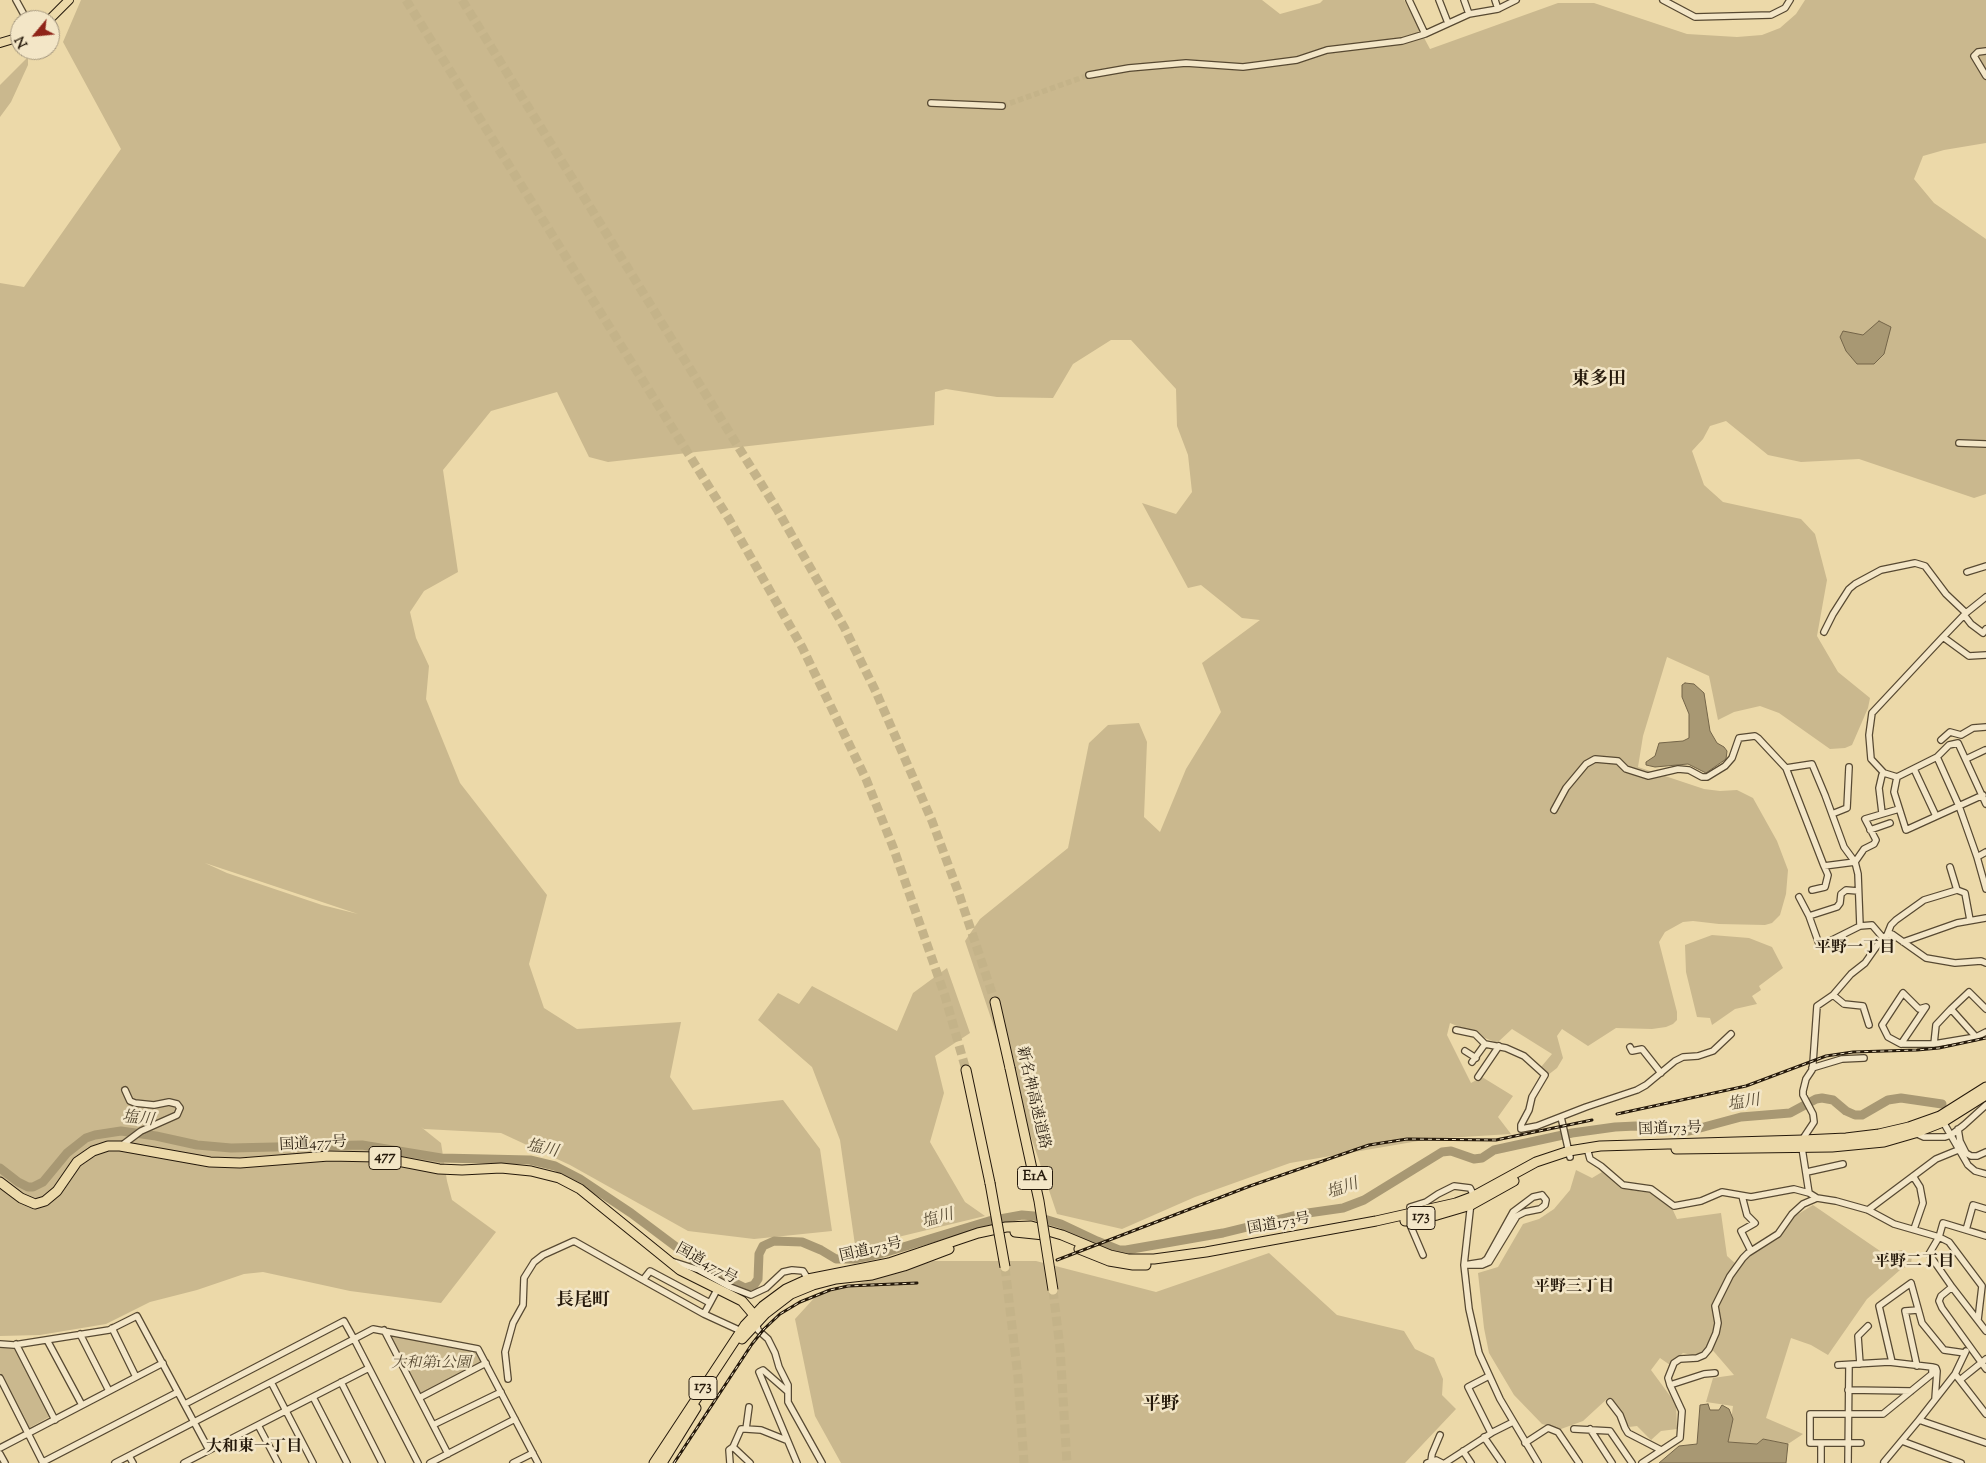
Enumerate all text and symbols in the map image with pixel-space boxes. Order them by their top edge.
north arrow [10,10,60,60]
text: N [11,32,34,51]
district label: 東多田 [1572,370,1626,392]
district label: 平野一丁目 [1815,939,1895,959]
street label: 新名神高速道路 [1011,1045,1053,1151]
water label: 塩川 [1727,1092,1761,1116]
water label: 塩川 [121,1109,155,1131]
street label: 国道173号 [1638,1120,1702,1140]
street label: 国道477号 [279,1134,347,1156]
water label: 塩川 [524,1137,560,1163]
road number: 477 [369,1146,401,1170]
road number: E1A [1018,1166,1052,1190]
water label: 塩川 [1325,1176,1361,1204]
water label: 塩川 [920,1206,956,1234]
road number: 173 [1407,1206,1435,1230]
street label: 国道173号 [1246,1211,1312,1239]
street label: 国道173号 [838,1235,904,1267]
street label: 国道477号 [672,1241,740,1289]
district label: 平野二丁目 [1874,1253,1954,1273]
district label: 平野三丁目 [1534,1278,1614,1298]
district label: 長尾町 [556,1291,610,1313]
park label: 大和第1公園 [391,1355,471,1373]
road number: 173 [689,1376,717,1400]
district label: 平野 [1143,1395,1179,1417]
district label: 大和東一丁目 [206,1438,302,1458]

